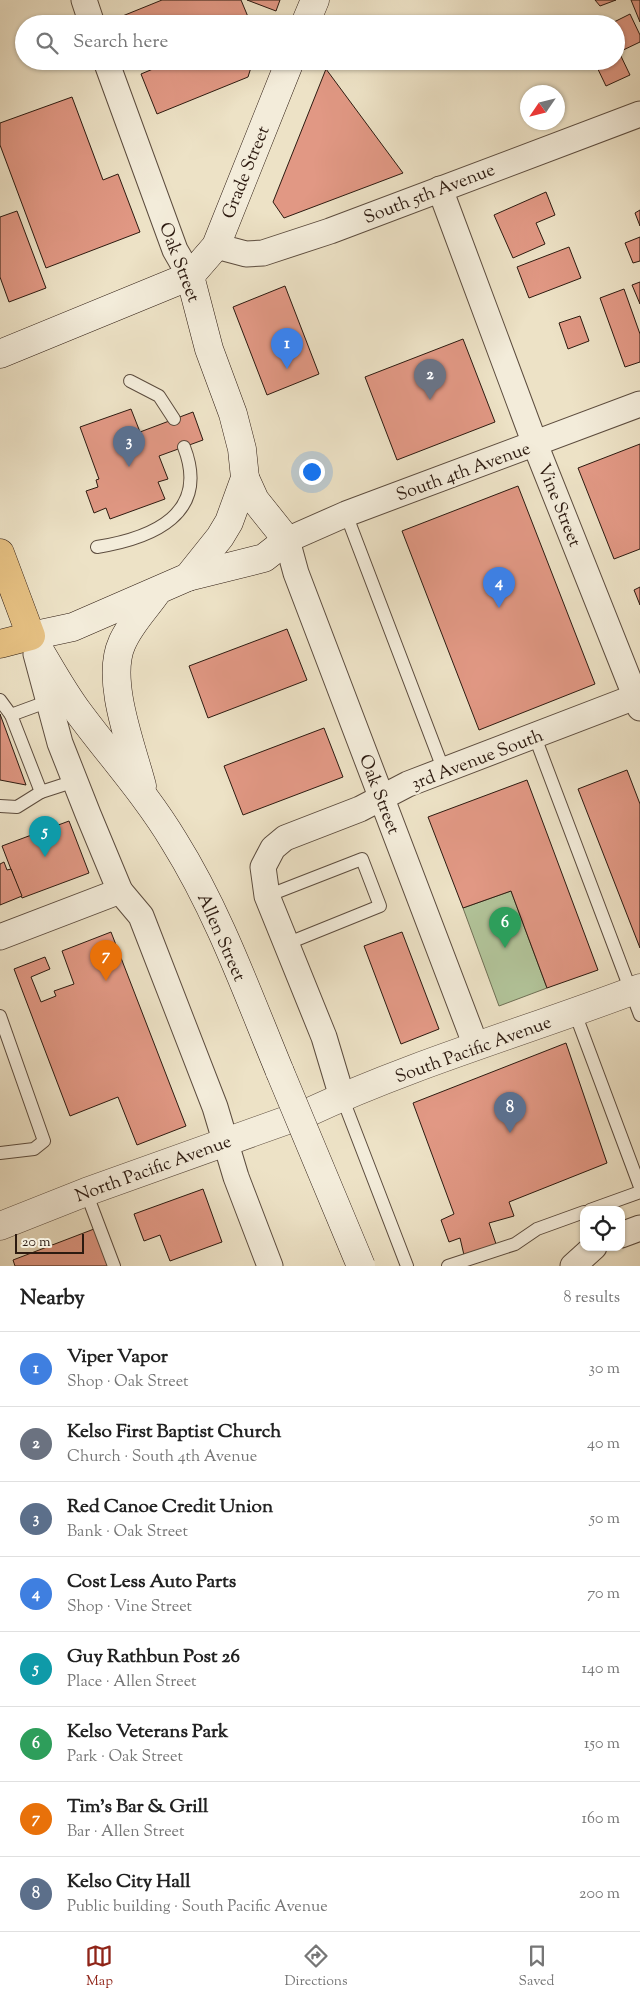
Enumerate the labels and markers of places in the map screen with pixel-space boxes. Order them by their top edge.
pin: 1 [271,328,303,369]
pin: 2 [414,359,446,400]
pin: 3 [113,426,145,467]
pin: 4 [483,567,515,608]
pin: 5 [29,816,61,857]
pin: 6 [489,907,521,948]
pin: 7 [90,940,122,981]
pin: 8 [494,1092,526,1133]

